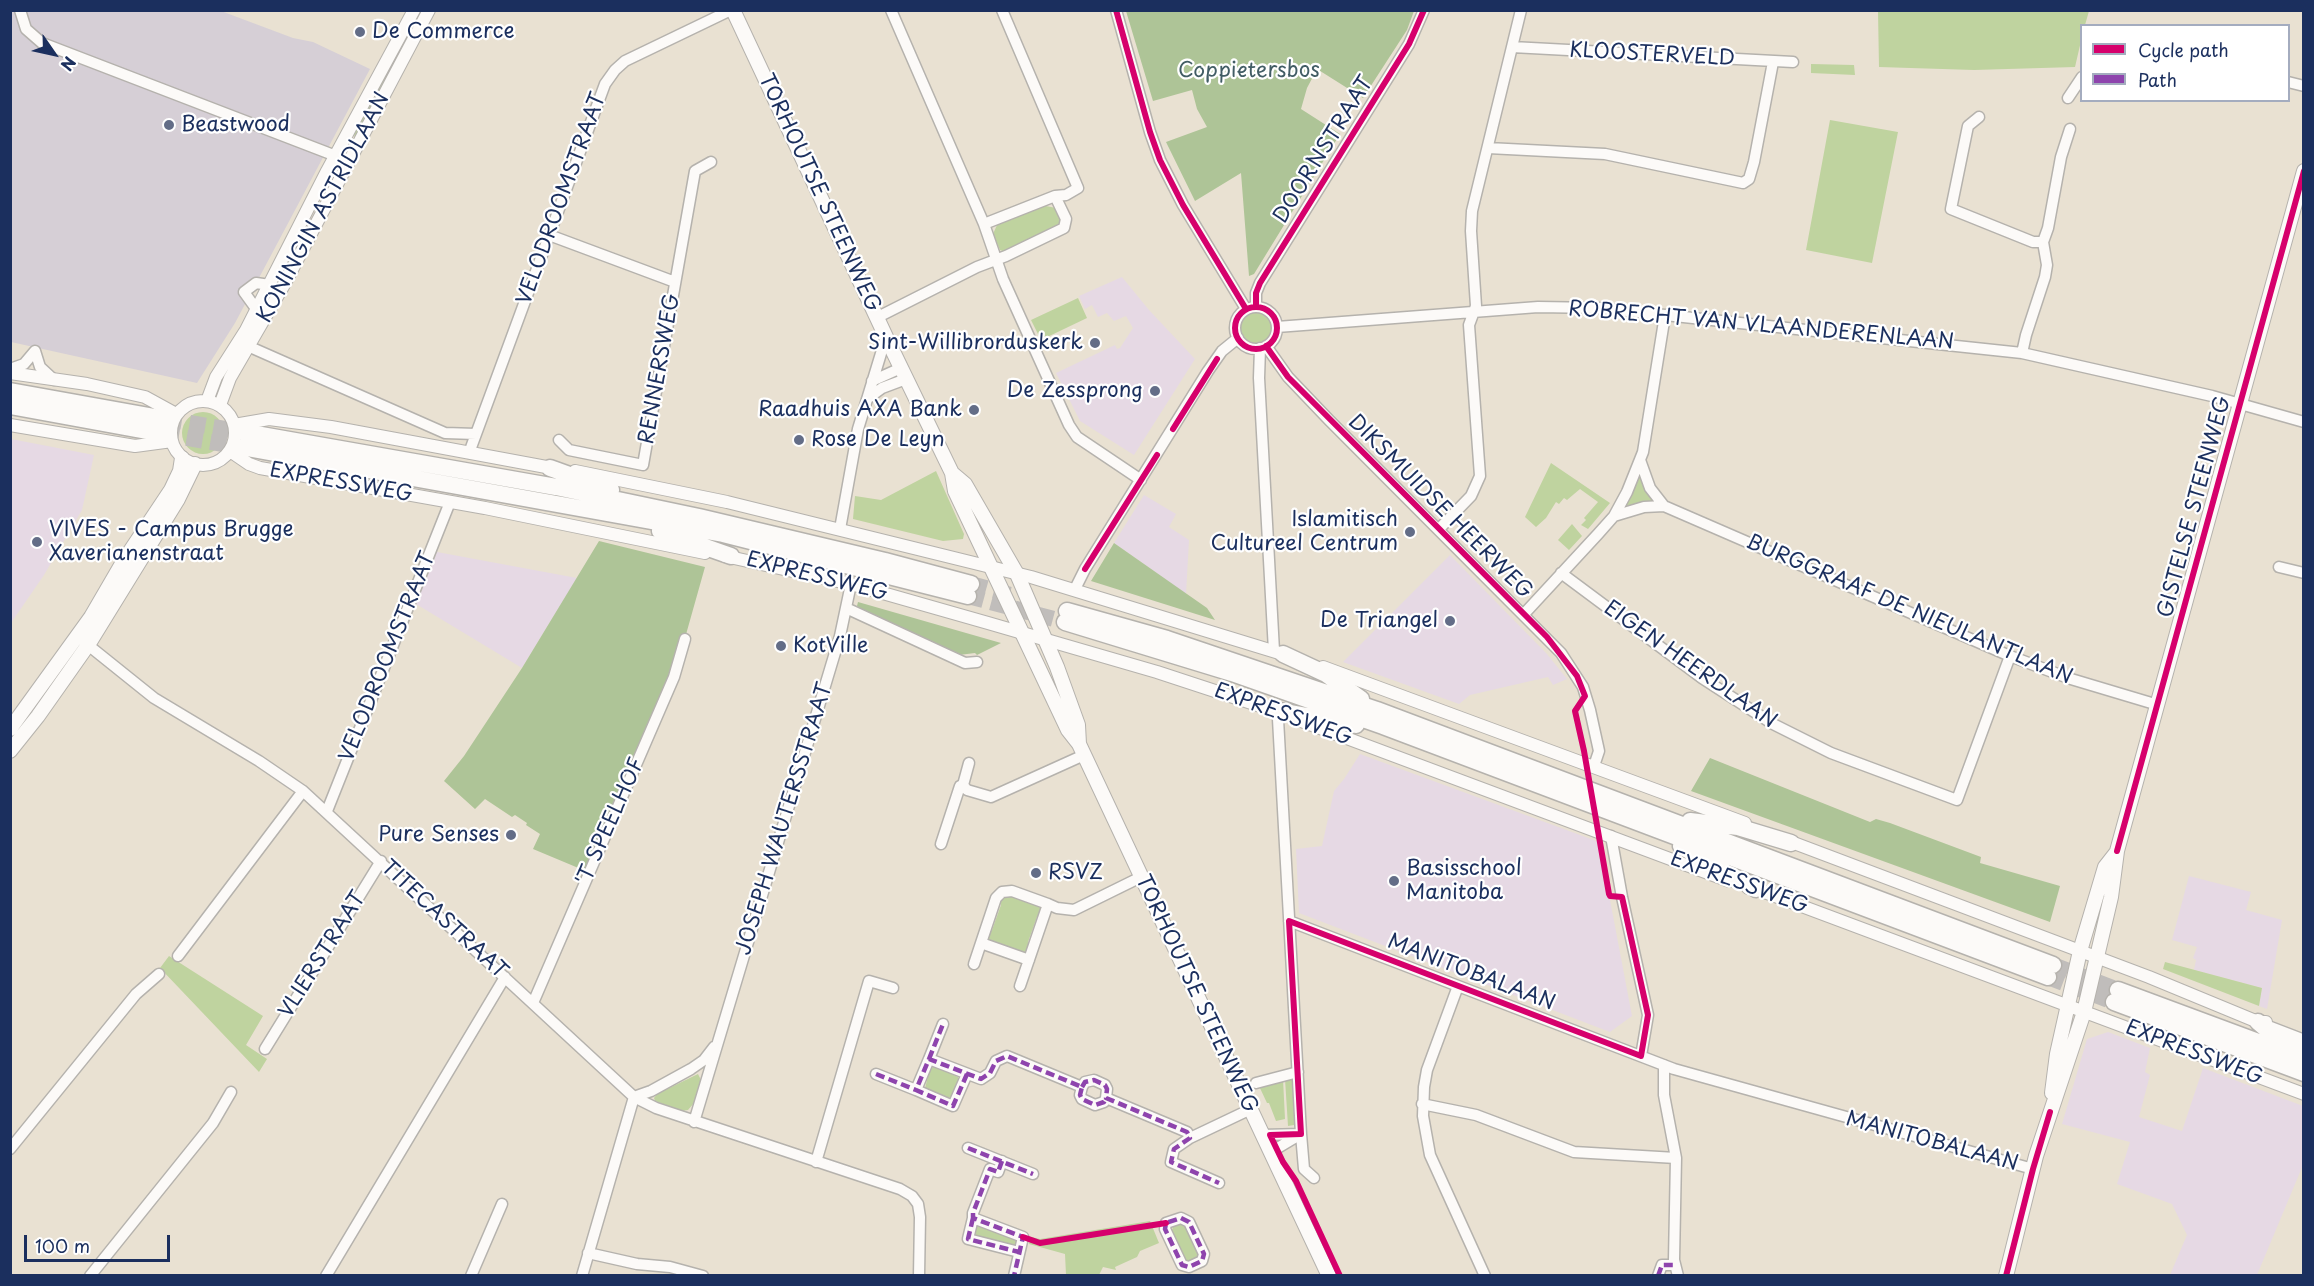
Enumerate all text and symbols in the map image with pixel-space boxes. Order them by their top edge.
place label: De Commerce [372,19,515,45]
north arrow [24,24,84,84]
legend [2080,24,2290,102]
marker: De Commerce [353,25,367,39]
text: Cycle path [2138,36,2229,63]
street label: KLOOSTERVELD [1568,38,1736,72]
text: N [55,52,82,76]
park label: Coppietersbos [1178,58,1320,84]
text: Path [2138,66,2177,93]
street label: TORHOUTSE STEENWEG [753,70,885,316]
street label: DOORNSTRAAT [1269,72,1379,228]
street label: KONINGIN ASTRIDLAAN [252,88,396,328]
street label: VELODROOMSTRAAT [512,90,612,308]
place label: Beastwood [181,112,290,138]
marker: Beastwood [162,118,176,132]
street label: RENNERSWEG [634,292,686,446]
street label: ROBRECHT VAN VLAANDERENLAAN [1567,297,1955,355]
place label: Sint-Willibrorduskerk [868,330,1083,356]
marker: Sint-Willibrorduskerk [1088,336,1102,350]
place label: De Zessprong [1007,378,1143,404]
marker: De Zessprong [1148,384,1162,398]
street label: GISTELSE STEENWEG [2153,394,2237,620]
place label: Raadhuis AXA Bank [758,397,962,423]
marker: Raadhuis AXA Bank [967,403,981,417]
street label: DIKSMUIDSE HEERWEG [1343,410,1537,604]
place label: Rose De Leyn [811,427,945,453]
marker: Rose De Leyn [792,433,806,447]
street label: EXPRESSWEG [268,458,414,508]
place label: Islamitisch Cultureel Centrum [1211,507,1398,557]
place label: VIVES - Campus Brugge Xaverianenstraat [49,517,294,567]
marker: Islamitisch Cultureel Centrum [1403,525,1417,539]
street label: BURGGRAAF DE NIEULANTLAAN [1742,530,2076,690]
marker: VIVES - Campus Brugge Xaverianenstraat [30,535,44,549]
street label: EXPRESSWEG [744,547,890,607]
street label: VELODROOMSTRAAT [334,549,442,765]
street label: EIGEN HEERDLAAN [1599,596,1781,734]
place label: De Triangel [1320,608,1438,634]
marker: De Triangel [1443,614,1457,628]
place label: KotVille [793,633,868,659]
marker: KotVille [774,639,788,653]
street label: EXPRESSWEG [1211,678,1355,752]
street label: JOSEPH WAUTERSSTRAAT [732,680,838,958]
street label: 'T SPEELHOF [572,754,650,890]
place label: Pure Senses [378,822,499,848]
marker: Pure Senses [504,828,518,842]
street label: EXPRESSWEG [1667,846,1811,920]
street label: TITECASTRAAT [376,855,512,985]
place label: Basisschool Manitoba [1406,856,1522,906]
place label: RSVZ [1048,860,1103,886]
marker: RSVZ [1029,866,1043,880]
street label: TORHOUTSE STEENWEG [1130,871,1262,1117]
marker: Basisschool Manitoba [1387,874,1401,888]
street label: VLIERSTRAAT [274,887,372,1023]
street label: MANITOBALAAN [1384,929,1558,1017]
street label: EXPRESSWEG [2122,1015,2266,1091]
street label: MANITOBALAAN [1843,1107,2021,1177]
scale bar [27,1223,172,1261]
text: 100 m [35,1232,90,1259]

